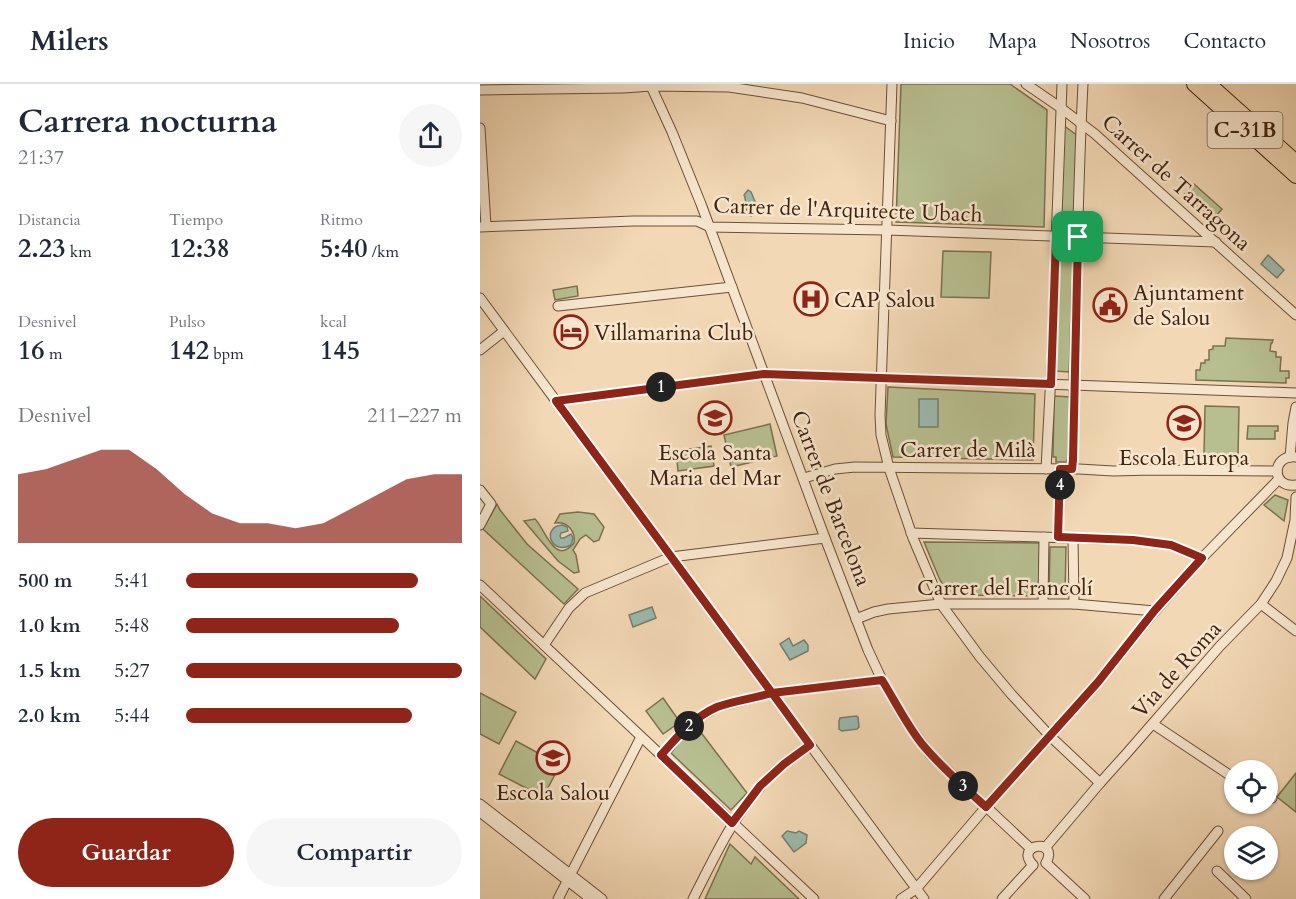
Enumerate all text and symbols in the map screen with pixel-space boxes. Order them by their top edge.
text: Milers [30,22,109,60]
text: Inicio [903,27,955,56]
text: Mapa [988,27,1037,56]
text: Nosotros [1070,27,1150,56]
text: Contacto [1183,27,1266,56]
text: Carrera nocturna [18,99,277,144]
button: share [399,104,462,167]
street label: Carrer de Tarragona [1095,108,1258,258]
road number: C-31B [1208,112,1282,148]
text: 21:37 [18,144,64,171]
street label: Carrer de l'Arquitecte Ubach [713,190,983,230]
text: Distancia [18,209,81,231]
text: Tiempo [169,209,223,231]
text: Ritmo [320,209,363,231]
pin [1052,211,1103,262]
icon: arrive [1061,220,1094,253]
text: 2.23 [18,231,66,266]
text: 12:38 [169,231,230,266]
text: 5:40 [320,231,368,266]
text: km [66,241,92,263]
text: /km [368,241,399,263]
place label: Ajuntament de Salou [1133,278,1244,333]
hospital icon: CAP Salou [793,281,829,317]
place label: CAP Salou [834,285,935,315]
public building icon: Ajuntament de Salou [1092,287,1128,323]
text: Desnivel [18,311,77,333]
text: Pulso [169,311,205,333]
text: kcal [320,311,347,333]
hotel icon: Villamarina Club [553,314,589,350]
place label: Villamarina Club [594,318,754,348]
text: 16 [18,333,45,368]
text: 142 [169,333,209,368]
text: 145 [320,333,360,368]
text: m [45,343,62,365]
text: bpm [209,343,244,365]
pin: 1 [646,372,676,402]
text: 1 [657,376,665,398]
school or university icon: Escola Santa Maria del Mar [697,400,733,436]
text: Desnivel [18,402,91,429]
text: 211–227 m [367,402,462,429]
school or university icon: Escola Europa [1166,405,1202,441]
street label: Carrer de Barcelona [784,406,879,591]
street label: Carrer de Milà [900,435,1036,465]
place label: Escola Santa Maria del Mar [649,438,782,493]
place label: Escola Europa [1119,443,1250,473]
pin: 4 [1045,470,1075,500]
text: 4 [1056,474,1064,496]
text: 500 m [18,567,73,594]
text: 5:41 [114,567,150,594]
street label: Carrer del Francolí [917,573,1093,603]
text: 1.0 km [18,612,81,639]
text: 5:48 [114,612,150,639]
street label: Via de Roma [1125,614,1229,725]
text: 1.5 km [18,657,81,684]
text: 5:27 [114,657,150,684]
text: 2.0 km [18,702,81,729]
text: 5:44 [114,702,150,729]
pin: 2 [674,711,704,741]
text: 2 [685,715,693,737]
school or university icon: Escola Salou [535,740,571,776]
map controls [1224,760,1278,880]
button: locate [1224,760,1278,814]
pin: 3 [948,771,978,801]
text: 3 [959,775,967,797]
place label: Escola Salou [496,778,610,808]
button: Guardar [18,818,234,887]
button: Compartir [246,818,462,887]
button: layers [1224,826,1278,880]

